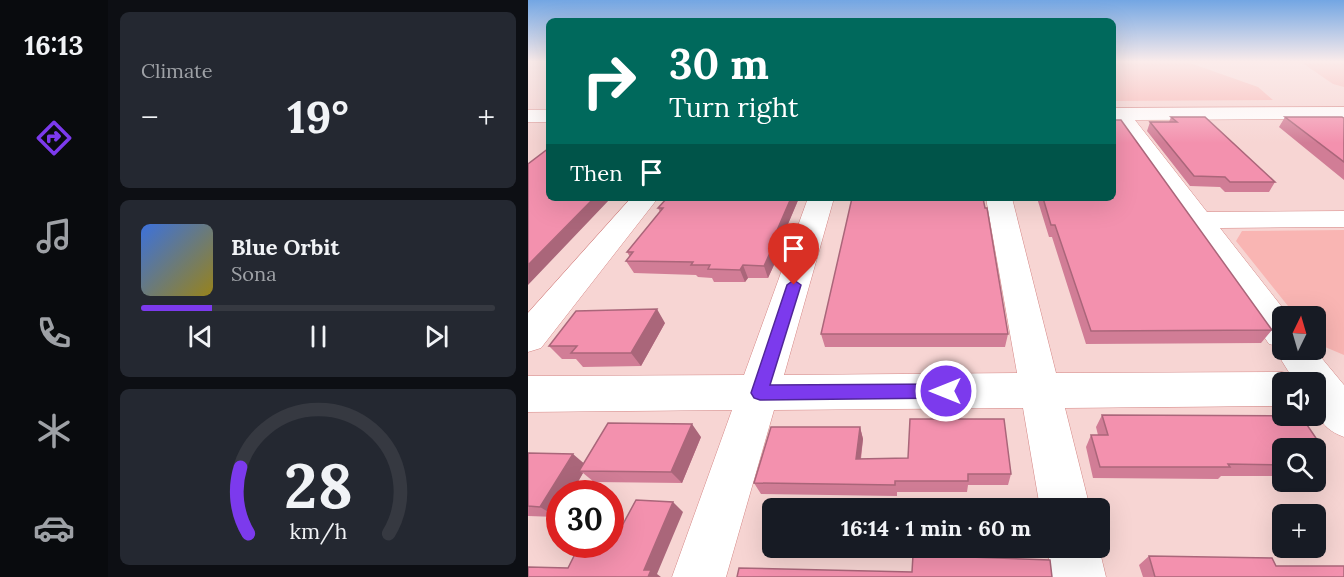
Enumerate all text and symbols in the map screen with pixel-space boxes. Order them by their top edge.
text: 16:13 [24,28,84,62]
text: 30 m [669,37,769,91]
icon: right [570,42,648,120]
text: Climate [141,58,213,83]
text: 19° [287,88,349,145]
text: Turn right [669,90,798,124]
text: − [141,96,159,138]
text: + [477,96,495,138]
icon: directions [33,117,75,159]
icon: arrive [635,156,668,189]
text: Then [570,159,623,187]
icon: music [33,215,75,257]
pin [768,223,819,285]
icon: arrive [777,232,810,265]
text: Blue Orbit [231,233,339,261]
text: Sona [231,261,277,286]
north arrow [1272,306,1326,360]
map controls [1272,306,1326,558]
icon: phone [33,312,75,354]
icon: previous [184,320,217,353]
icon: pause [302,320,335,353]
icon: next [420,320,453,353]
position arrow [914,359,978,423]
button: sound [1272,372,1326,426]
icon: climate [33,410,75,452]
button: search [1272,438,1326,492]
text: 28 [284,445,352,525]
speed limit sign: 30 [546,480,624,558]
button: + [1272,504,1326,558]
icon: car [33,507,75,549]
text: 16:14 · 1 min · 60 m [841,514,1031,542]
text: km/h [289,517,347,545]

